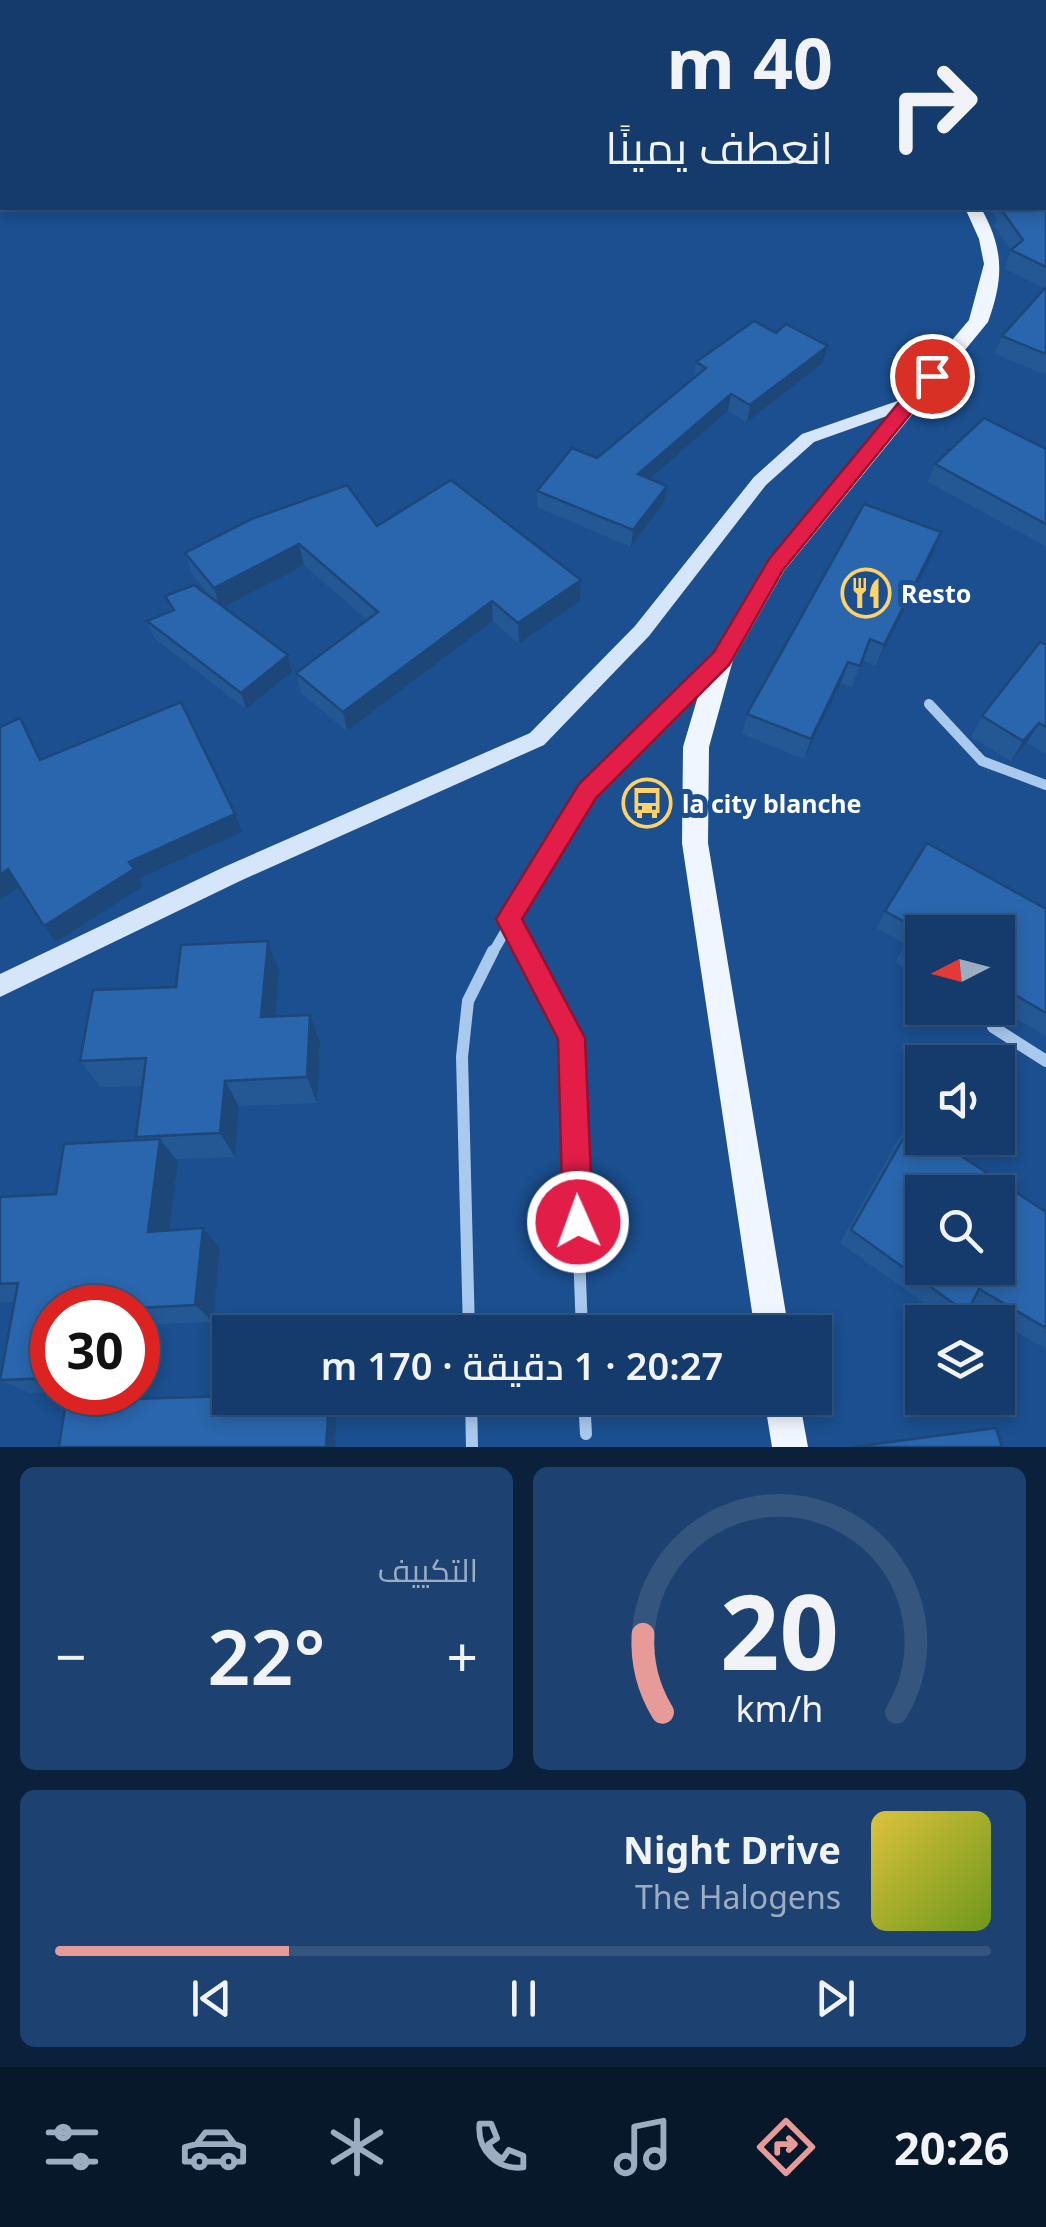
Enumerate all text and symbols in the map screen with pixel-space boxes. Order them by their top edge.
text: 40 m [666,14,833,110]
icon: right [868,40,998,170]
text: انعطف يمينًا [605,116,833,177]
pin [890,334,975,419]
icon: arrive [905,349,960,404]
restaurant icon: Resto [840,567,892,619]
place label: Resto [901,576,971,610]
bus stop icon: la city blanche [621,777,673,829]
place label: la city blanche [682,786,861,820]
north arrow [905,915,1015,1025]
map controls [905,915,1015,1415]
button: sound [905,1045,1015,1155]
position arrow [526,1170,630,1274]
button: search [905,1175,1015,1285]
speed limit sign: 30 [30,1285,160,1415]
button: layers [905,1305,1015,1415]
text: 20:27 · 1 دقيقة · 170 m [321,1339,723,1391]
text: التكييف [378,1548,478,1591]
text: 20 [720,1559,839,1700]
text: 22° [208,1605,325,1707]
text: − [55,1618,86,1693]
text: + [447,1618,478,1693]
text: km/h [736,1684,823,1732]
text: Night Drive [623,1823,841,1875]
text: The Halogens [635,1875,841,1918]
icon: previous [184,1971,239,2026]
icon: pause [496,1971,551,2026]
icon: next [808,1971,863,2026]
icon: filters [37,2112,107,2182]
icon: car [179,2112,249,2182]
icon: climate [322,2112,392,2182]
icon: phone [465,2112,535,2182]
icon: music [608,2112,678,2182]
icon: directions [751,2112,821,2182]
text: 20:26 [894,2117,1010,2178]

